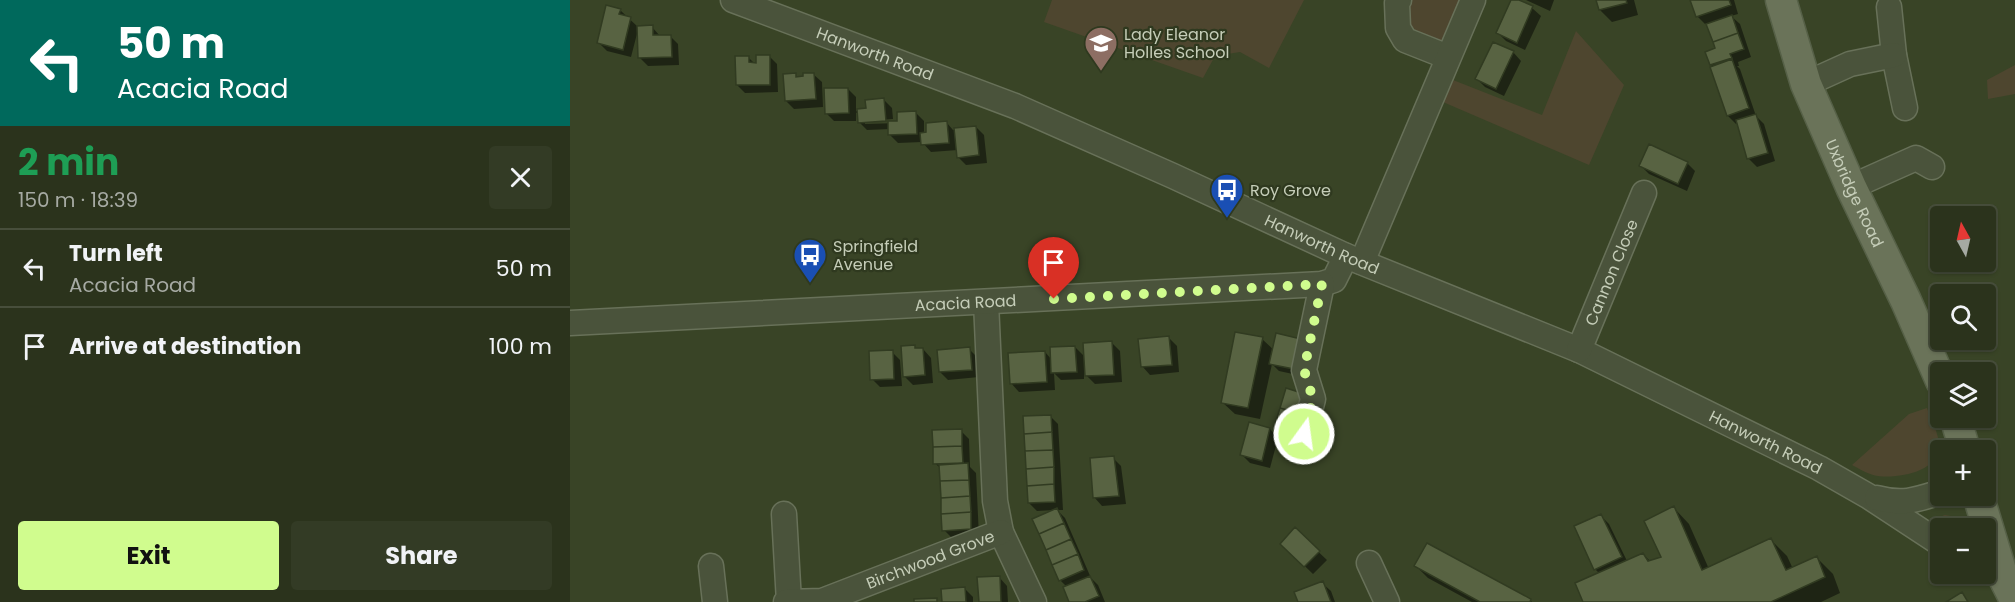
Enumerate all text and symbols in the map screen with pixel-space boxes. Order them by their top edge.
text: 50 m [117,14,225,73]
street label: Hanworth Road [813,21,937,86]
place label: Lady Eleanor Holles School [1124,23,1230,64]
icon: left [18,24,96,102]
school or university icon: Lady Eleanor Holles School [1083,25,1119,72]
text: Acacia Road [117,70,289,107]
street label: Uxbridge Road [1819,135,1889,251]
text: 2 min [18,137,119,188]
button: close [489,146,552,209]
bus stop icon: Roy Grove [1209,172,1245,219]
place label: Roy Grove [1250,179,1331,202]
text: 150 m · 18:39 [18,186,138,214]
north arrow [1930,206,1996,272]
map controls [1930,206,1996,584]
street label: Hanworth Road [1261,209,1383,280]
street label: Cannon Close [1579,216,1644,329]
place label: Springfield Avenue [833,235,918,276]
bus stop icon: Springfield Avenue [792,237,828,284]
pin [1028,237,1079,299]
text: Turn left [69,238,163,269]
icon: arrive [1037,246,1070,279]
icon: left [18,252,51,285]
text: 50 m [496,253,552,284]
text: Acacia Road [69,271,196,299]
button: search [1930,284,1996,350]
street label: Acacia Road [914,289,1017,317]
icon: arrive [18,330,51,363]
text: Arrive at destination [69,331,301,362]
text: 100 m [489,331,552,362]
button: layers [1930,362,1996,428]
position arrow [1272,402,1336,466]
street label: Hanworth Road [1705,405,1826,480]
button: + [1930,440,1996,506]
button: − [1930,518,1996,584]
button: Exit [18,521,279,590]
button: Share [291,521,552,590]
street label: Birchwood Grove [863,525,998,595]

